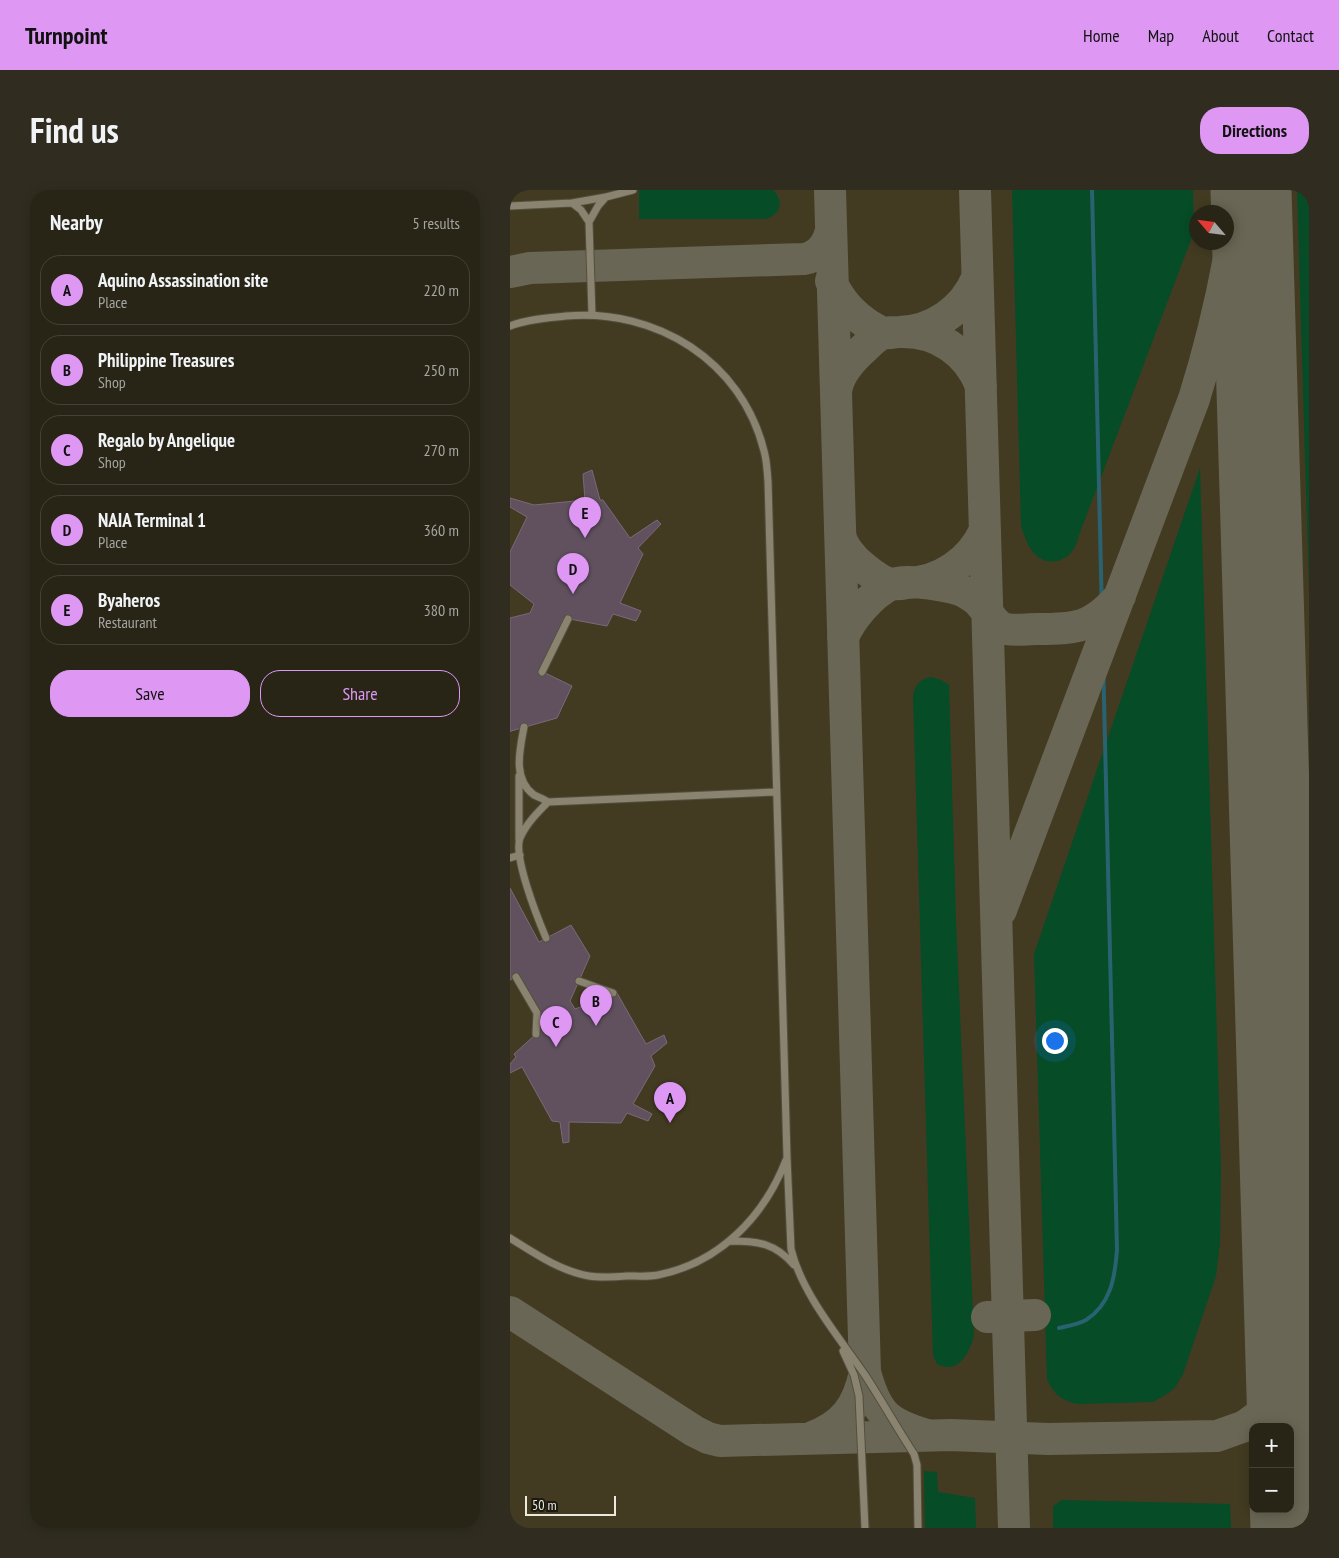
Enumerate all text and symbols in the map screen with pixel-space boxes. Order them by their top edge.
text: Turnpoint [25,20,107,51]
text: Home [1083,24,1120,47]
text: Map [1148,24,1174,47]
text: About [1202,24,1239,47]
text: Contact [1267,24,1314,47]
text: Find us [30,107,119,153]
button: Directions [1200,107,1309,154]
north arrow [1189,205,1234,250]
text: Nearby [50,209,103,236]
text: 5 results [413,213,460,233]
text: Aquino Assassination site [98,268,269,292]
text: A [63,280,71,300]
text: 220 m [424,280,459,300]
text: Place [98,292,127,312]
text: Philippine Treasures [98,348,234,372]
text: B [63,360,71,380]
text: 250 m [424,360,459,380]
text: Shop [98,372,126,392]
text: Regalo by Angelique [98,428,235,452]
text: C [63,440,71,460]
text: 270 m [424,440,459,460]
text: Shop [98,452,126,472]
pin: E [569,497,601,538]
text: NAIA Terminal 1 [98,508,206,532]
text: D [63,520,71,540]
text: 360 m [424,520,459,540]
text: Place [98,532,127,552]
pin: D [557,553,589,594]
text: Byaheros [98,588,160,612]
text: E [64,600,70,620]
text: 380 m [424,600,459,620]
text: Restaurant [98,612,157,632]
button: Save [50,670,250,717]
button: Share [260,670,460,717]
pin: B [580,985,612,1026]
pin: C [540,1006,572,1047]
your location [1042,1028,1068,1054]
pin: A [654,1082,686,1123]
map controls [1249,1423,1294,1513]
button: + [1249,1423,1294,1468]
button: − [1249,1468,1294,1513]
scale bar [525,1493,616,1516]
text: 50 m [532,1496,557,1514]

